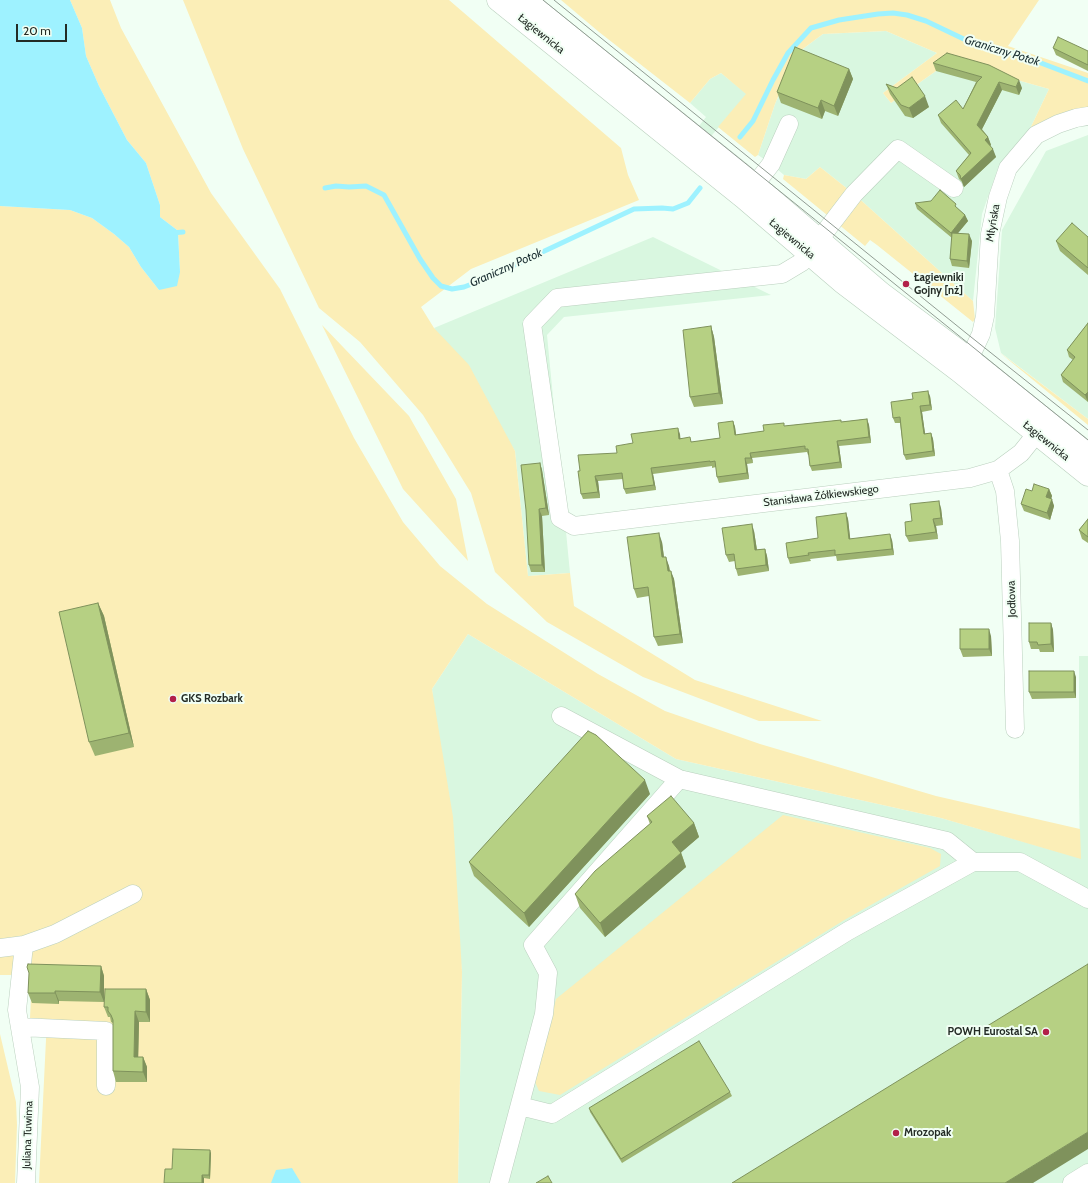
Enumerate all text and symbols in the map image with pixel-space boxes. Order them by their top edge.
street label: Łagiewnicka [515,11,567,57]
scale bar [18,16,69,42]
text: 20 m [23,23,51,38]
water label: Graniczny Potok [963,33,1041,69]
street label: Młyńska [983,203,1003,243]
street label: Łagiewnicka [766,216,818,262]
water label: Graniczny Potok [468,246,544,290]
place label: Łagiewniki Gojny [nż] [914,271,964,297]
marker: Łagiewniki Gojny [nż] [901,279,911,289]
street label: Łagiewnicka [1020,418,1072,464]
street label: Stanisława Żółkiewskiego [763,482,879,510]
street label: Jodłowa [1005,580,1019,618]
place label: GKS Rozbark [181,692,243,706]
marker: GKS Rozbark [168,694,178,704]
place label: POWH Eurostal SA [948,1025,1038,1039]
marker: POWH Eurostal SA [1041,1027,1051,1037]
street label: Juliana Tuwima [20,1101,36,1169]
place label: Mrozopak [904,1126,951,1140]
marker: Mrozopak [891,1128,901,1138]

